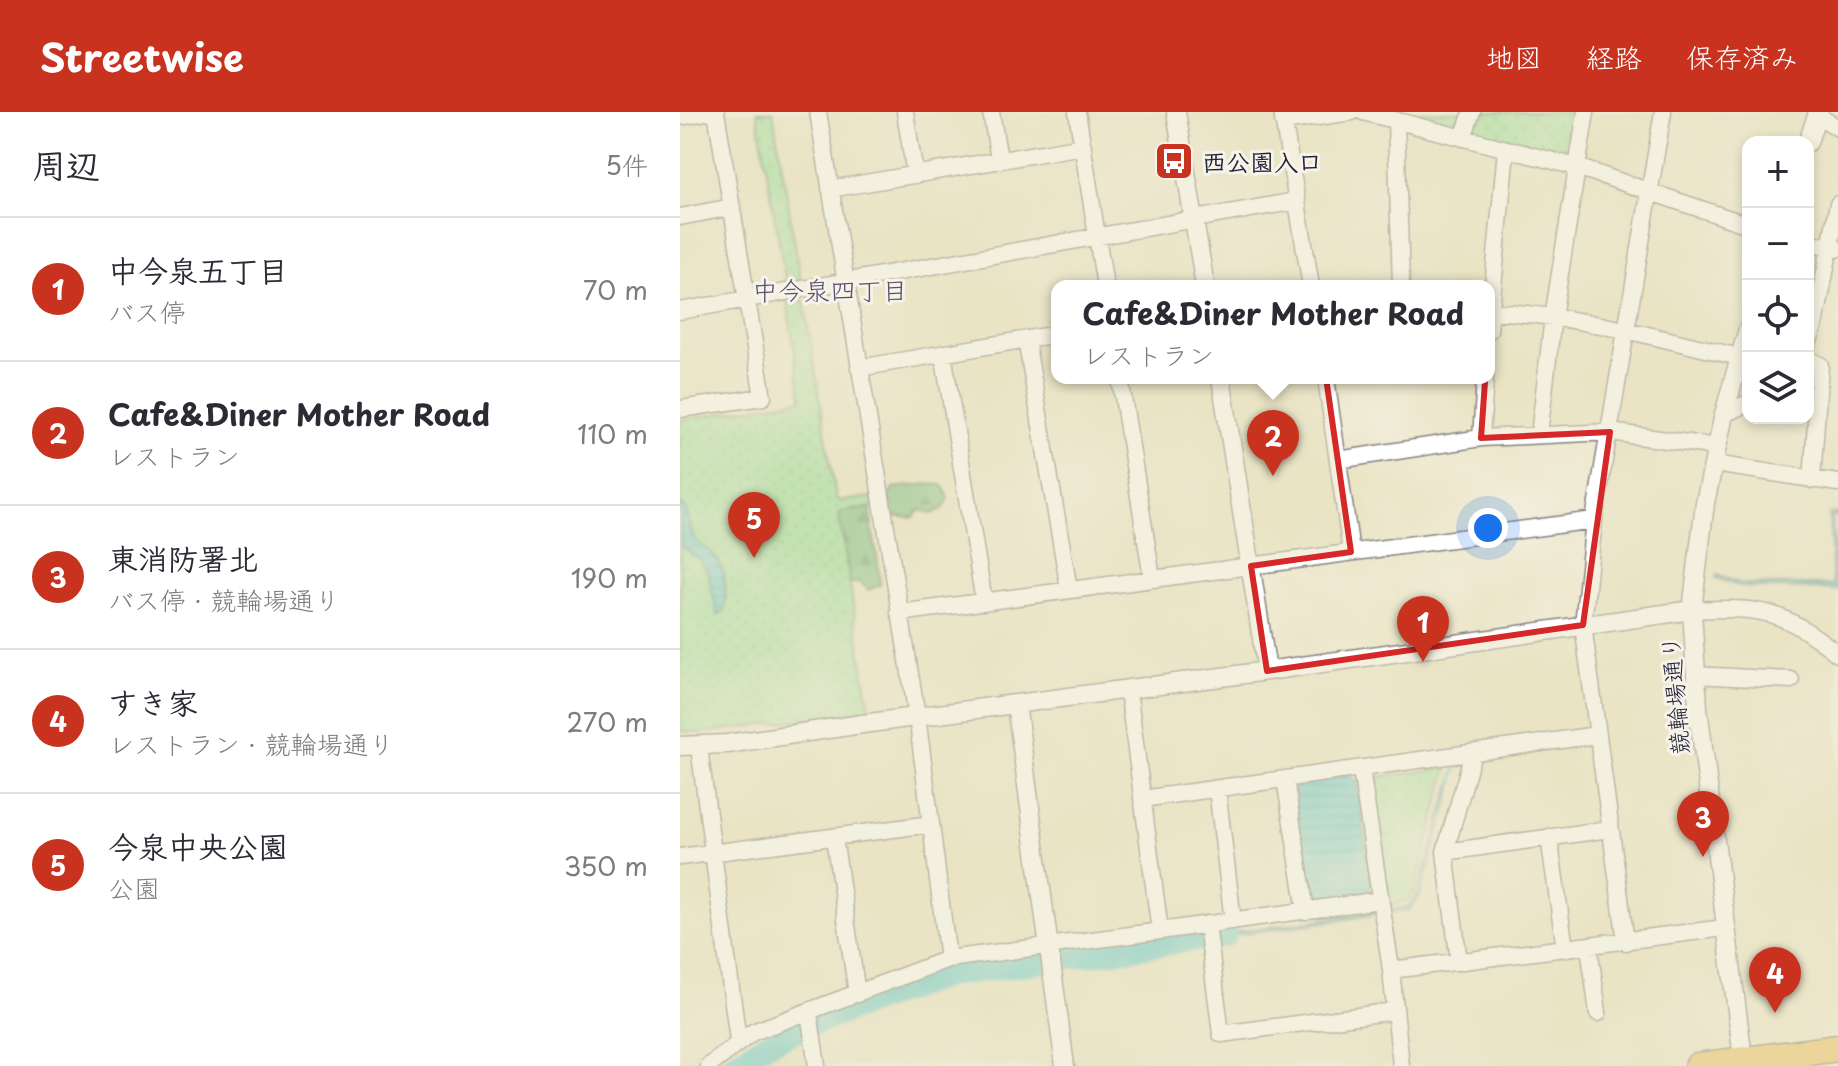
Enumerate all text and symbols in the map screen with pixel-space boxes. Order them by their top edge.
text: Streetwise [40,28,244,85]
text: 地図 [1486,35,1542,78]
text: 経路 [1586,35,1642,78]
text: 保存済み [1686,35,1798,78]
map controls [1742,136,1814,424]
button: + [1742,136,1814,208]
text: 周辺 [32,138,100,190]
bus stop icon: 西公園入口 [1153,140,1195,182]
place label: 西公園入口 [1202,143,1322,179]
text: 5件 [605,145,648,184]
button: − [1742,208,1814,280]
text: 中今泉五丁目 [108,247,288,292]
text: 1 [52,270,64,309]
text: 70 m [583,270,648,309]
district label: 中今泉四丁目 [752,270,908,309]
popup [1051,280,1495,384]
button: locate [1742,280,1814,352]
text: Cafe&Diner Mother Road [1082,290,1464,335]
text: バス停 [108,292,186,331]
text: レストラン [1082,335,1214,374]
button: layers [1742,352,1814,424]
text: Cafe&Diner Mother Road [108,391,490,436]
pin: 2 [1247,410,1299,476]
text: 2 [49,414,67,453]
text: 110 m [577,414,648,453]
text: レストラン [108,436,240,475]
pin: 5 [728,492,780,558]
your location [1468,508,1508,548]
text: 東消防署北 [108,535,258,580]
text: 3 [49,558,67,597]
text: 190 m [571,558,648,597]
text: バス停 · 競輪場通り [108,580,340,619]
pin: 1 [1397,596,1449,662]
street label: 競輪場通り [1651,634,1697,756]
text: すき家 [108,679,198,724]
text: 4 [49,702,67,741]
text: 270 m [567,702,648,741]
text: レストラン · 競輪場通り [108,724,394,763]
pin: 3 [1677,791,1729,857]
text: 今泉中央公園 [108,823,288,868]
text: 5 [50,846,66,885]
text: 350 m [564,846,648,885]
text: 公園 [108,868,160,907]
pin: 4 [1749,947,1801,1013]

